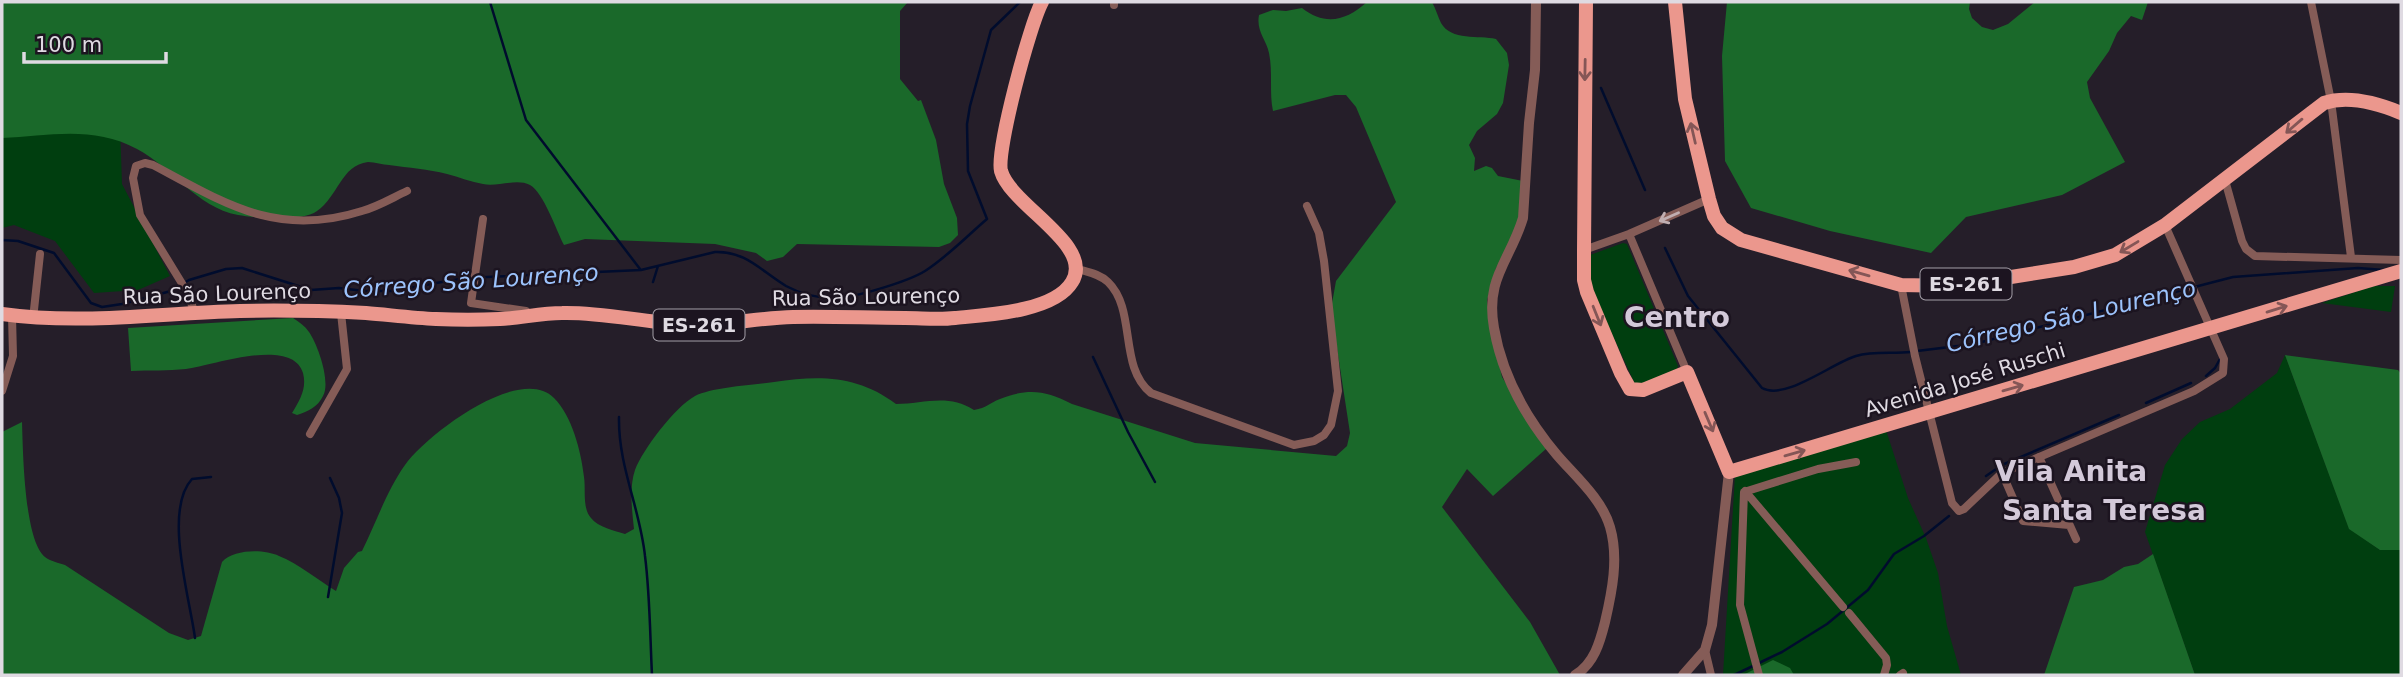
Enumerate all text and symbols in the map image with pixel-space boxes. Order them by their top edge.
scale bar [24,21,166,65]
text: 100 m [35,33,102,57]
one-way arrow [1578,58,1592,81]
one-way arrow [2285,118,2303,134]
one-way arrow [1686,122,1699,144]
one-way arrow [1658,211,1680,224]
one-way arrow [2119,240,2139,254]
water label: Córrego São Lourenço [343,259,599,303]
one-way arrow [1849,266,1871,279]
road number: ES-261 [1920,268,2011,300]
water label: Córrego São Lourenço [1944,275,2198,357]
street label: Rua São Lourenço [122,279,312,309]
street label: Rua São Lourenço [772,283,960,311]
district label: Centro [1624,301,1730,334]
one-way arrow [2266,302,2288,315]
one-way arrow [1591,305,1604,326]
road number: ES-261 [654,310,744,340]
street label: Avenida José Ruschi [1862,338,2068,422]
one-way arrow [2001,380,2023,393]
one-way arrow [1703,411,1716,433]
one-way arrow [1784,446,1806,459]
district label: Vila Anita [1995,455,2147,488]
district label: Santa Teresa [2002,494,2206,527]

